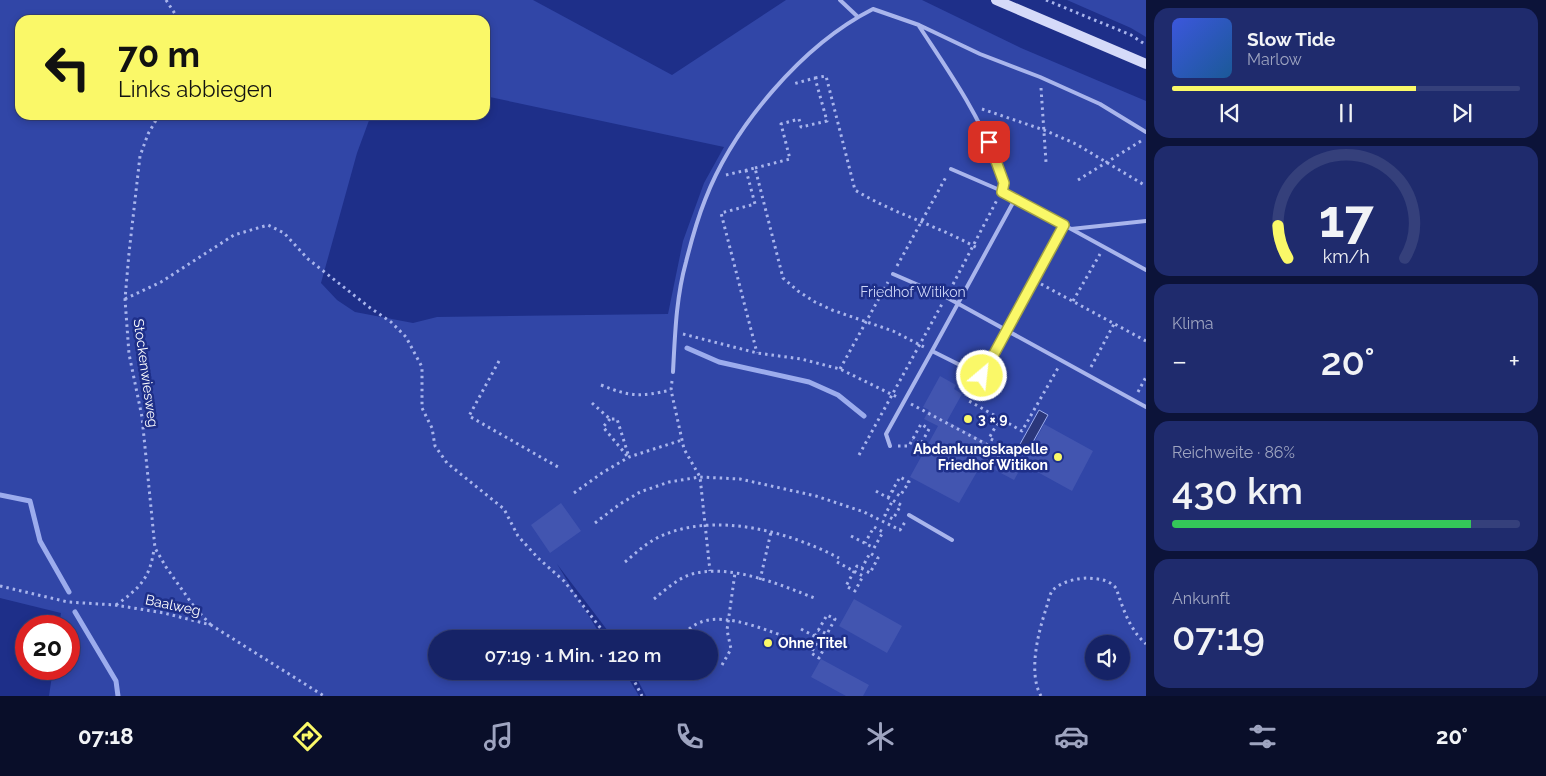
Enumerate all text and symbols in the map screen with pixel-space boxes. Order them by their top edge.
text: Slow Tide [1247,28,1336,50]
text: 70 m [118,34,200,75]
icon: left [35,35,100,100]
text: Marlow [1247,50,1302,69]
text: Links abbiegen [118,76,273,102]
icon: previous [1216,99,1244,127]
icon: pause [1332,99,1360,127]
icon: next [1448,99,1476,127]
pin [968,121,1010,163]
icon: arrive [975,128,1003,156]
text: 17 [1319,188,1374,249]
text: km/h [1322,246,1370,267]
park label: Friedhof Witikon [860,284,966,300]
text: Klima [1172,314,1214,333]
street label: Stockenwiesweg [130,318,162,428]
text: 20° [1321,339,1375,384]
text: − [1172,345,1187,378]
text: + [1508,345,1520,378]
position arrow [955,349,1007,401]
place label: 3 × 9 [978,411,1007,427]
marker: 3 × 9 [962,413,974,425]
place label: Abdankungskapelle Friedhof Witikon [913,441,1049,473]
text: Reichweite · 86% [1172,443,1295,462]
marker: Abdankungskapelle Friedhof Witikon [1052,451,1064,463]
text: 430 km [1172,468,1303,513]
text: Ankunft [1172,589,1230,608]
street label: Baalweg [144,591,202,619]
text: 07:19 [1172,614,1265,659]
speed limit sign: 20 [15,615,80,680]
place label: Ohne Titel [778,635,848,651]
map controls [1085,635,1130,680]
button: sound [1085,635,1130,680]
marker: Ohne Titel [762,637,774,649]
text: 07:19 · 1 Min. · 120 m [485,644,661,666]
icon: directions [290,719,325,754]
icon: music [481,719,516,754]
icon: phone [672,719,707,754]
icon: climate [863,719,898,754]
icon: car [1054,719,1089,754]
icon: filters [1245,719,1280,754]
text: 07:18 [78,723,133,749]
text: 20° [1436,723,1468,749]

